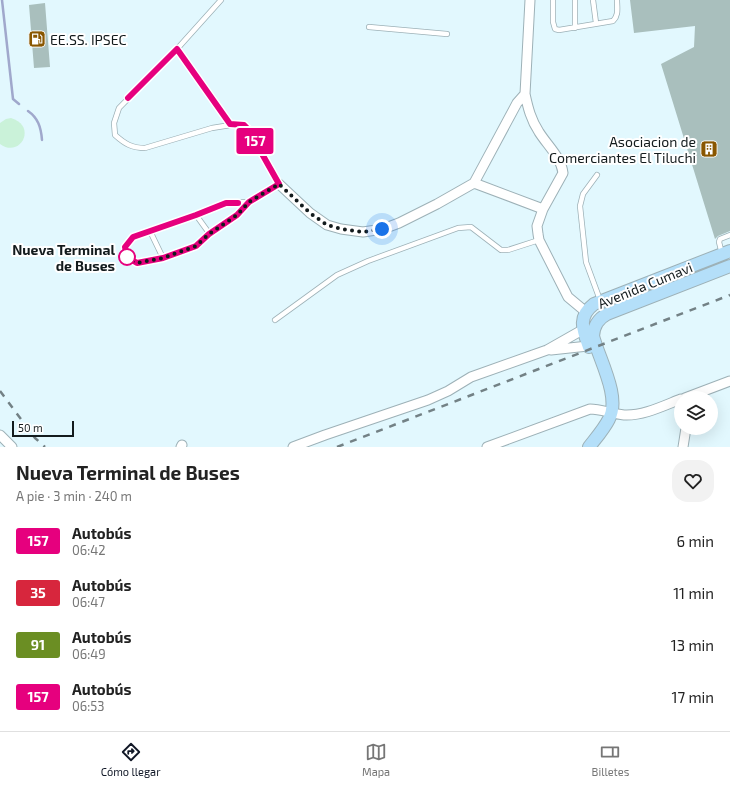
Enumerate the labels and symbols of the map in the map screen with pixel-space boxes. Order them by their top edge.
fuel station icon: EE.SS. IPSEC [27,29,47,49]
place label: EE.SS. IPSEC [50,31,126,48]
line badge: 157 [232,128,278,154]
place label: Asociacion de Comerciantes El Tiluchi [549,133,696,166]
building icon: Asociacion de Comerciantes El Tiluchi [699,139,719,159]
your location [372,219,392,239]
place label: Nueva Terminal de Buses [12,241,115,274]
marker: Nueva Terminal de Buses [118,248,136,266]
street label: Avenida Cumavi [595,258,695,312]
scale bar [12,419,74,438]

